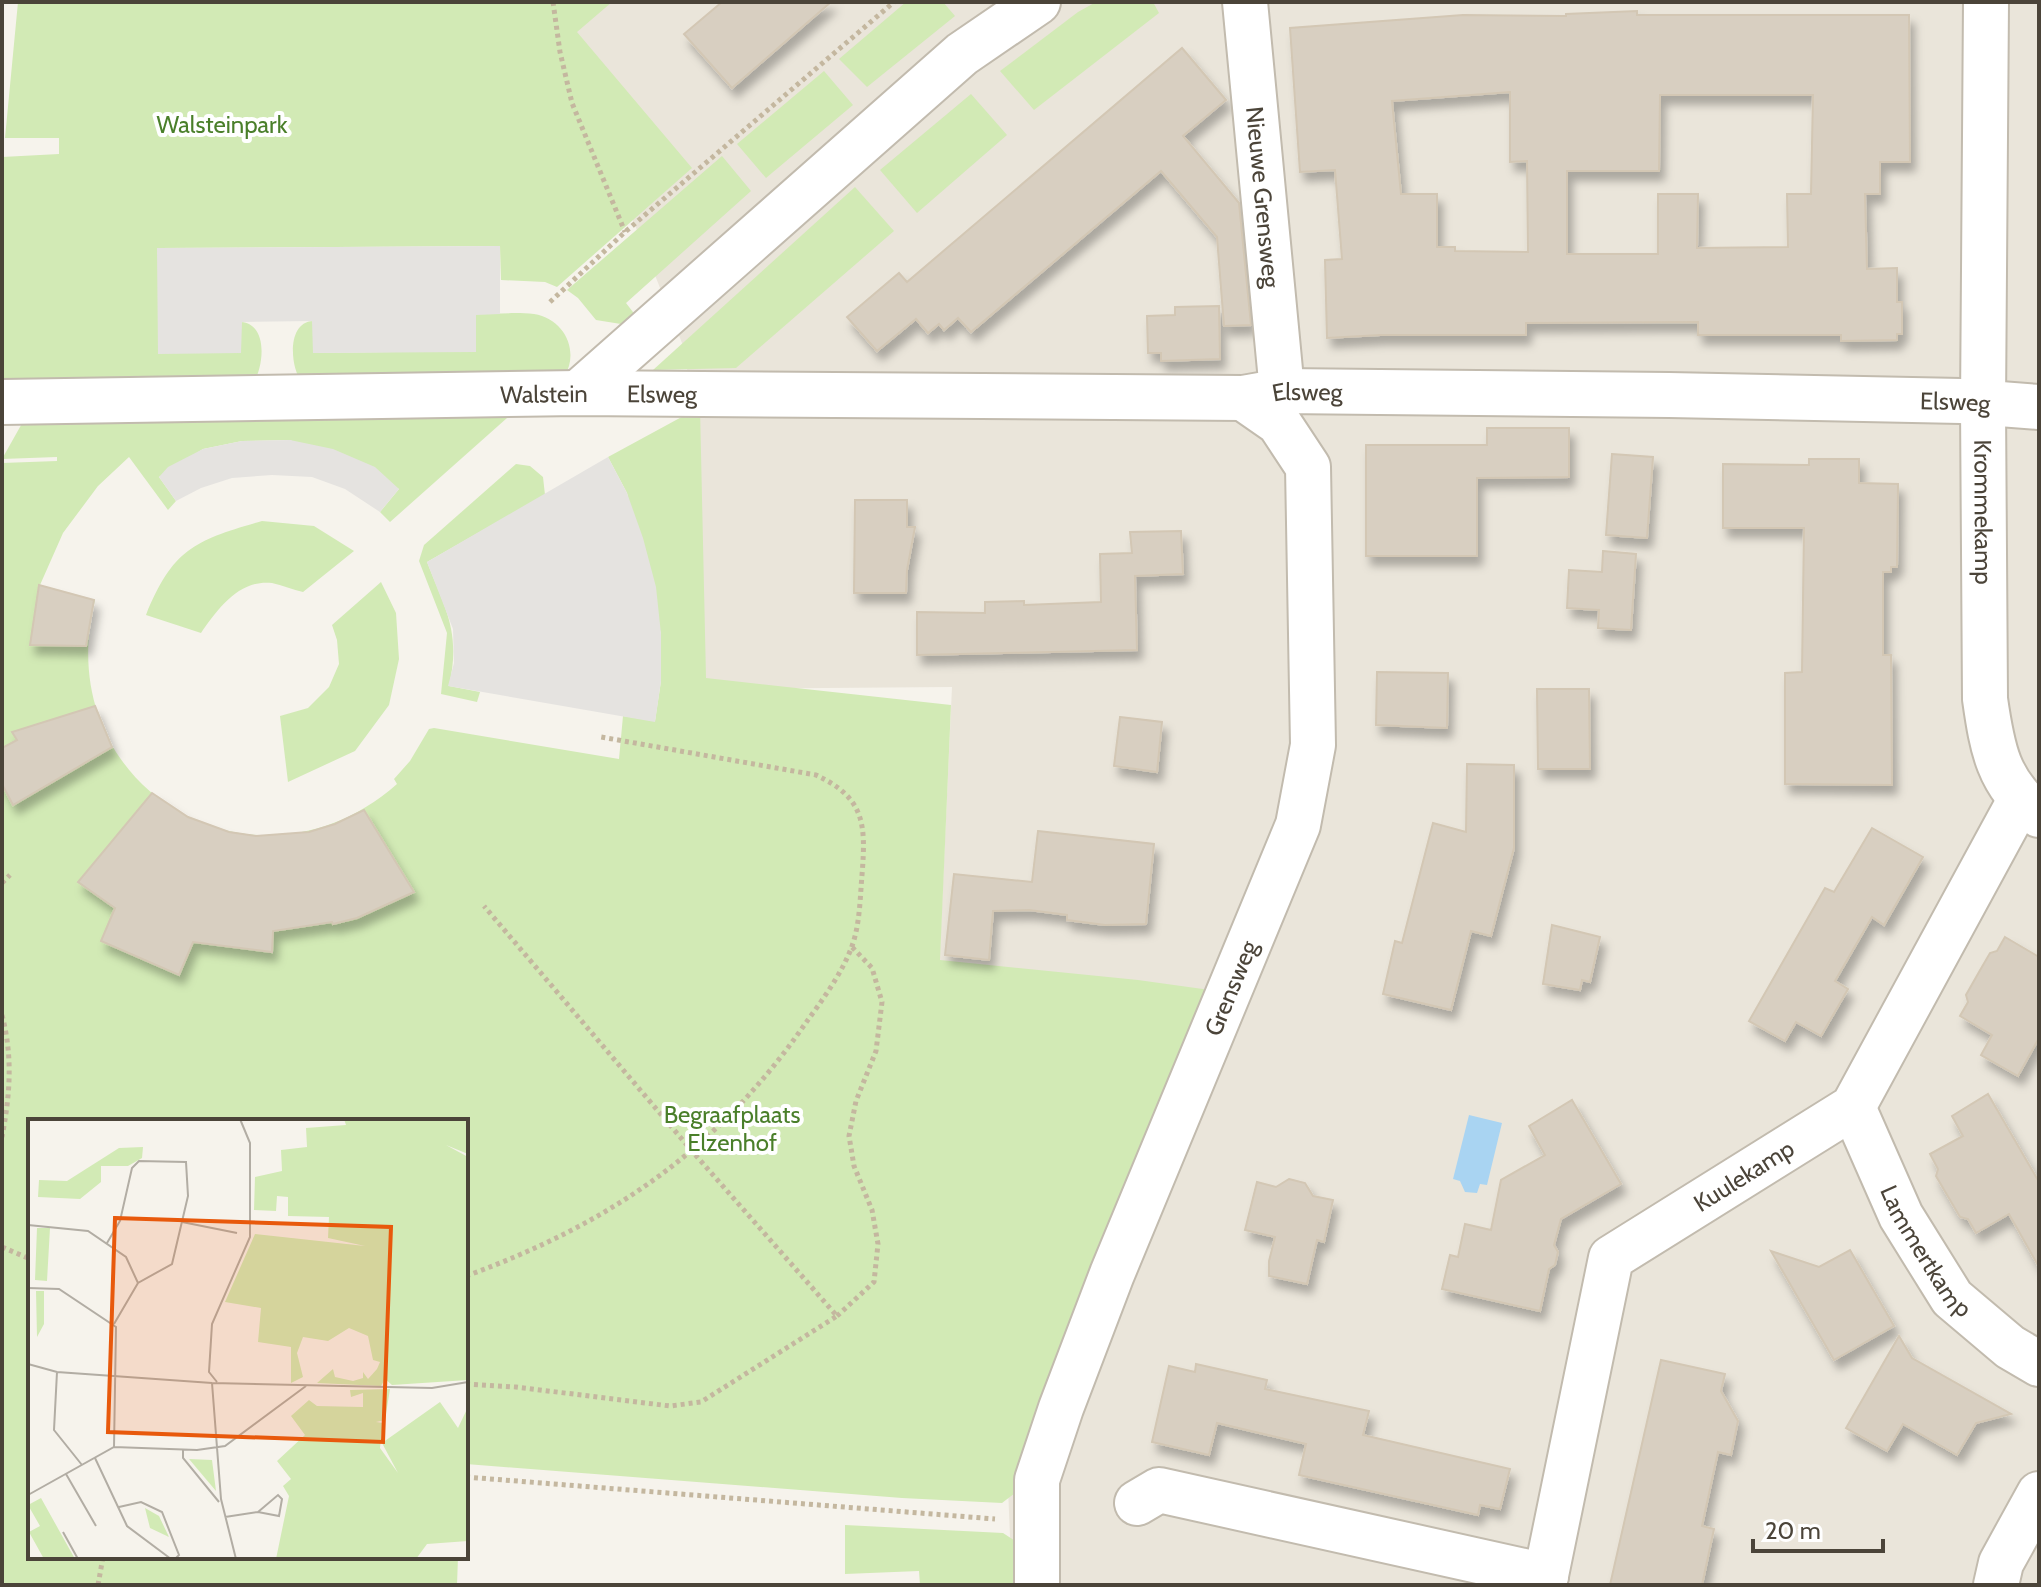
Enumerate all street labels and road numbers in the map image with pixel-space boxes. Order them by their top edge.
street label: Nieuwe Grensweg [1241,105,1287,290]
street label: Elsweg [1270,376,1344,407]
street label: Walstein [500,378,588,409]
street label: Elsweg [627,379,698,408]
street label: Elsweg [1920,386,1992,418]
street label: Krommekamp [1969,439,1999,585]
street label: Grensweg [1198,935,1264,1040]
street label: Kuulekamp [1688,1133,1799,1217]
street label: Lammertkamp [1875,1181,1978,1323]

